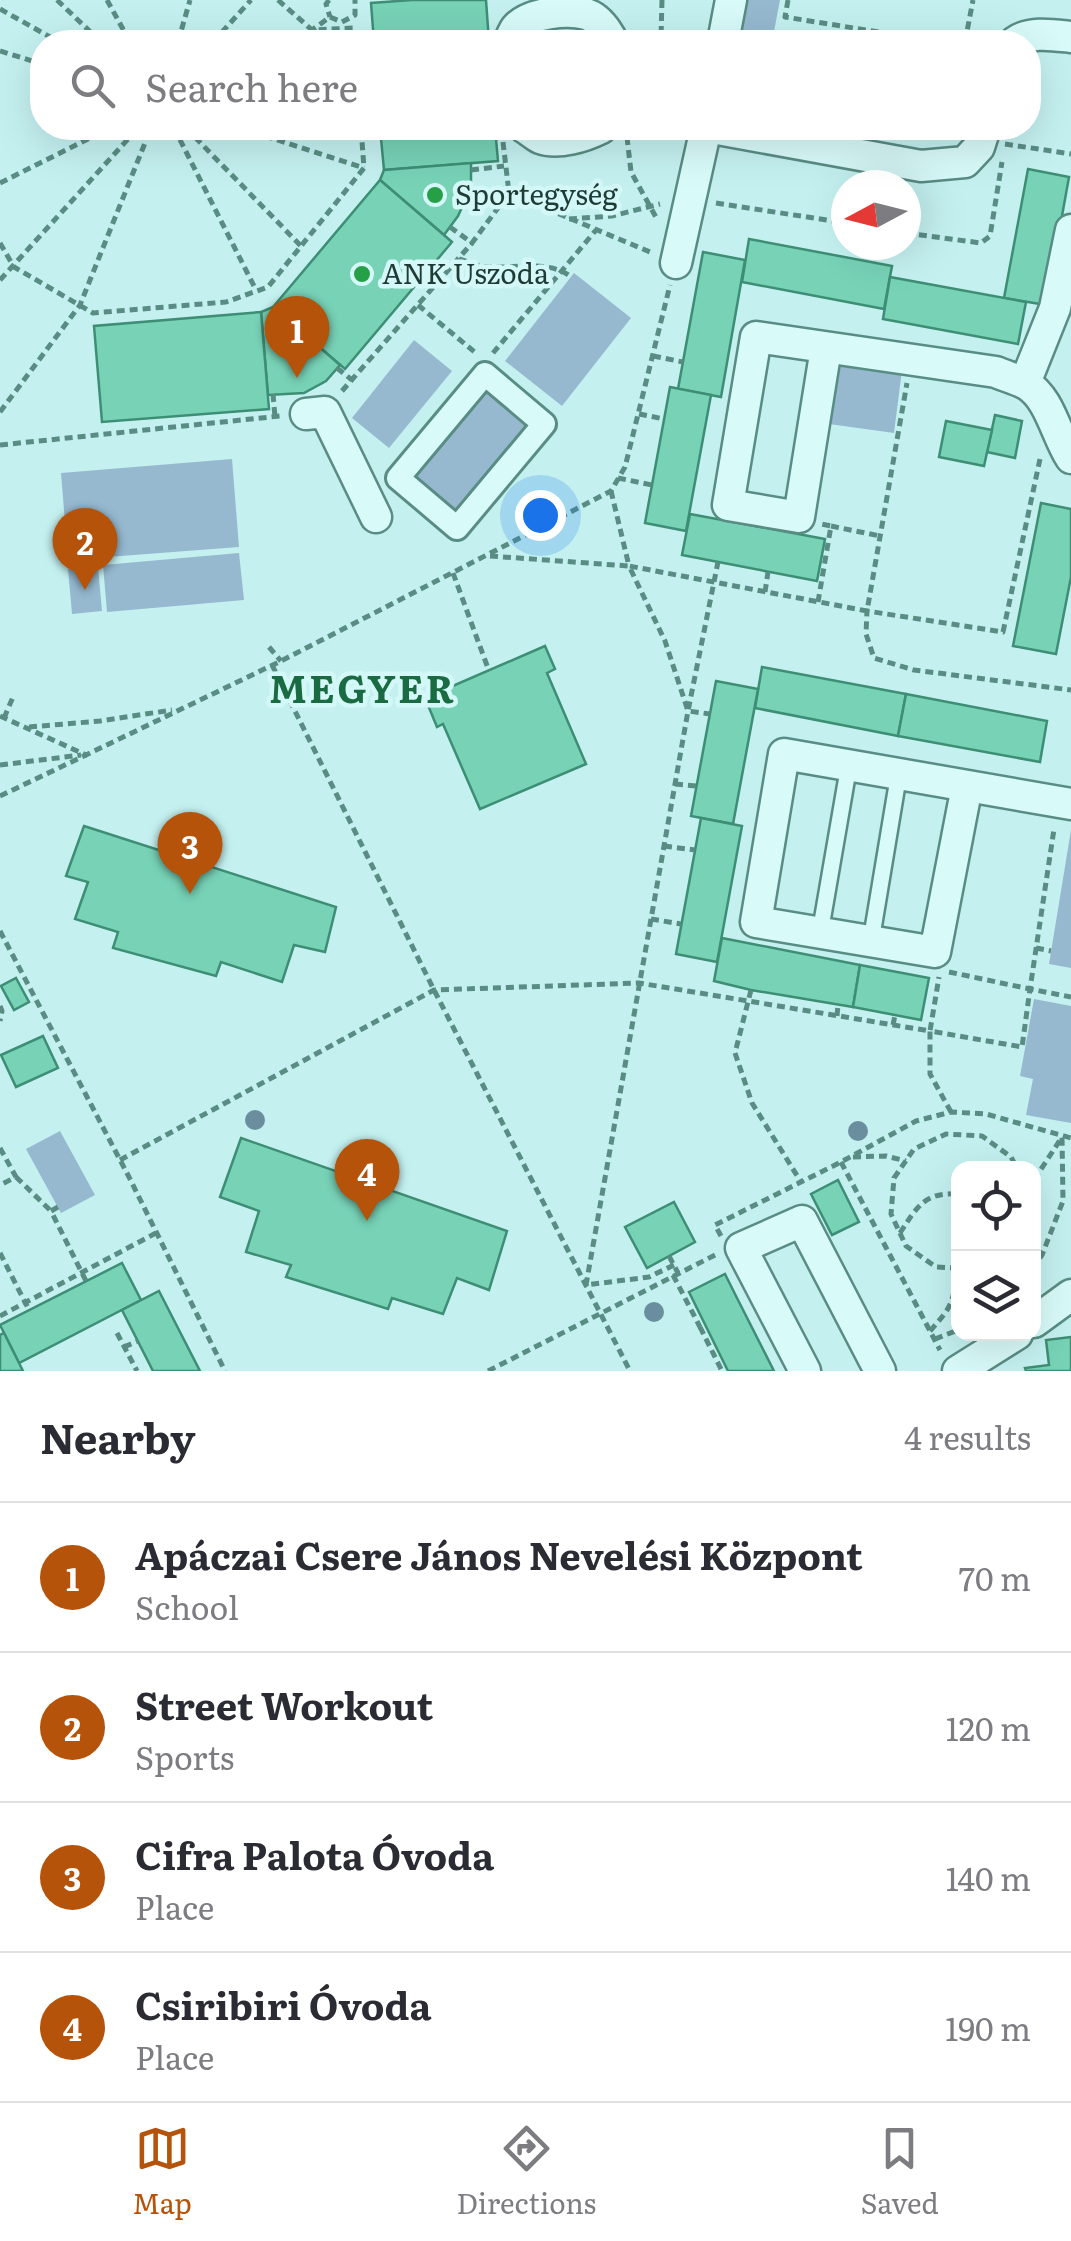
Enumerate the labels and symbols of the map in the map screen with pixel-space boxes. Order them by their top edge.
north arrow [831,170,921,260]
place label: Sportegység [455,172,618,214]
marker: Sportegység [424,184,446,206]
place label: ANK Uszoda [382,251,549,293]
marker: ANK Uszoda [351,263,373,285]
pin: 1 [264,296,330,378]
your location [515,490,566,541]
pin: 2 [52,508,118,590]
district label: MEGYER [269,658,457,715]
pin: 3 [158,812,222,894]
pin: 4 [334,1138,400,1221]

